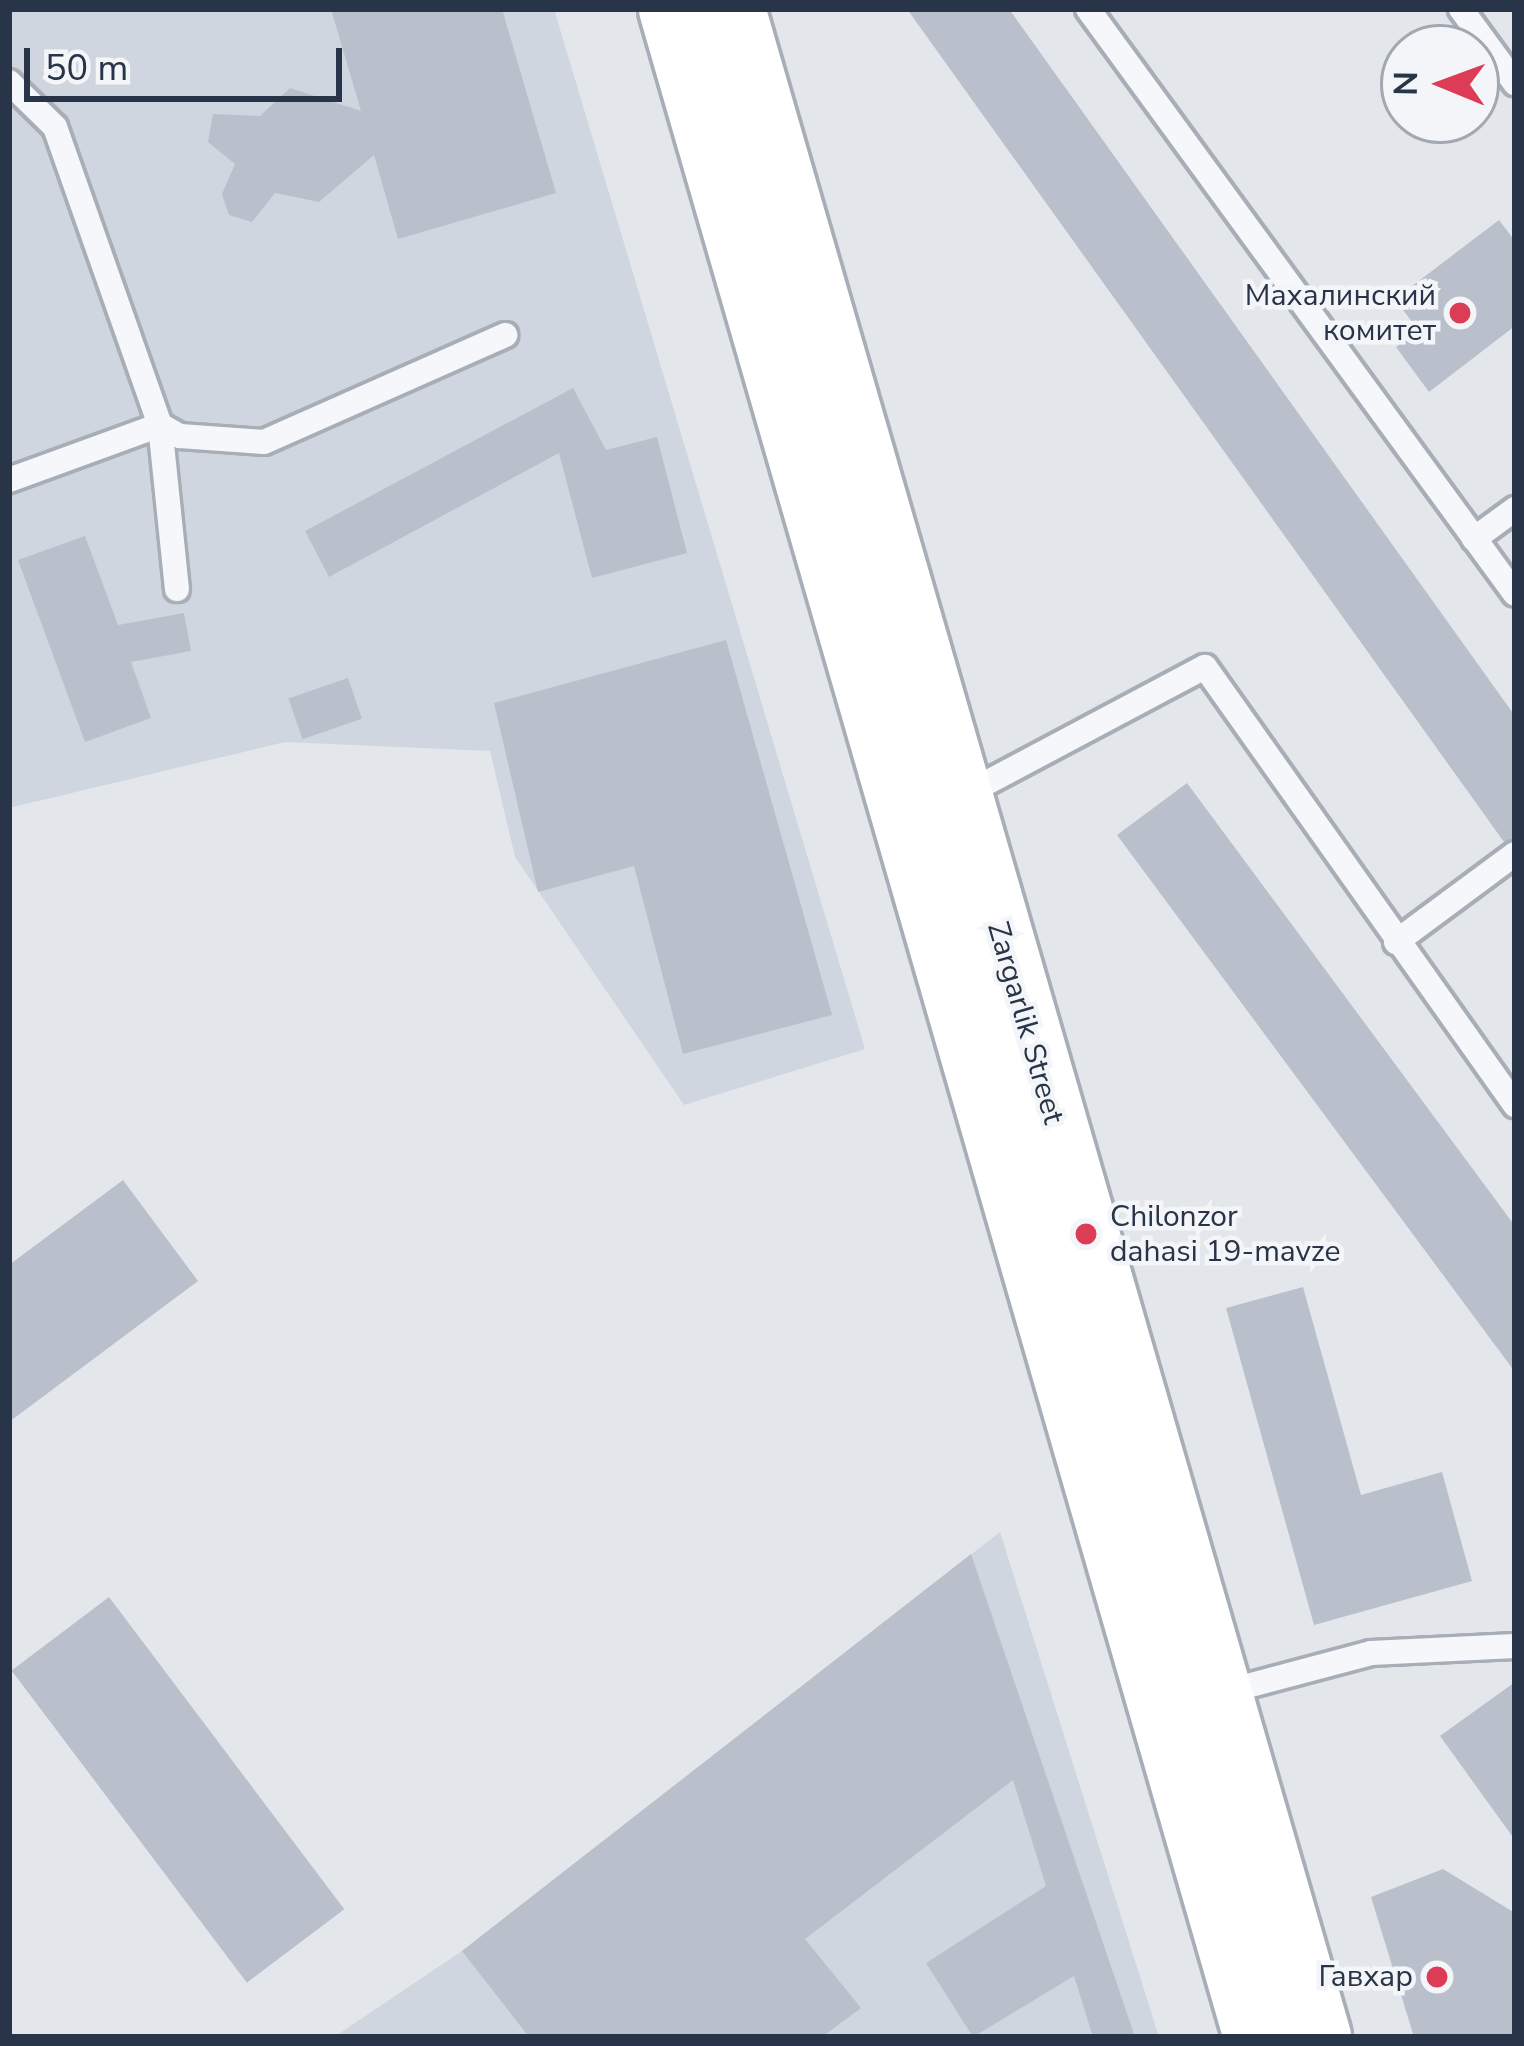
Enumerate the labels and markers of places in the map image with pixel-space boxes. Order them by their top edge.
place label: Махалинский комитет [1245,278,1436,348]
marker: Махалинский комитет [1447,300,1473,326]
place label: Chilonzor dahasi 19-mavze [1110,1199,1340,1270]
marker: Chilonzor dahasi 19-mavze [1073,1221,1099,1247]
place label: Гавхар [1318,1959,1413,1995]
marker: Гавхар [1424,1964,1450,1990]

